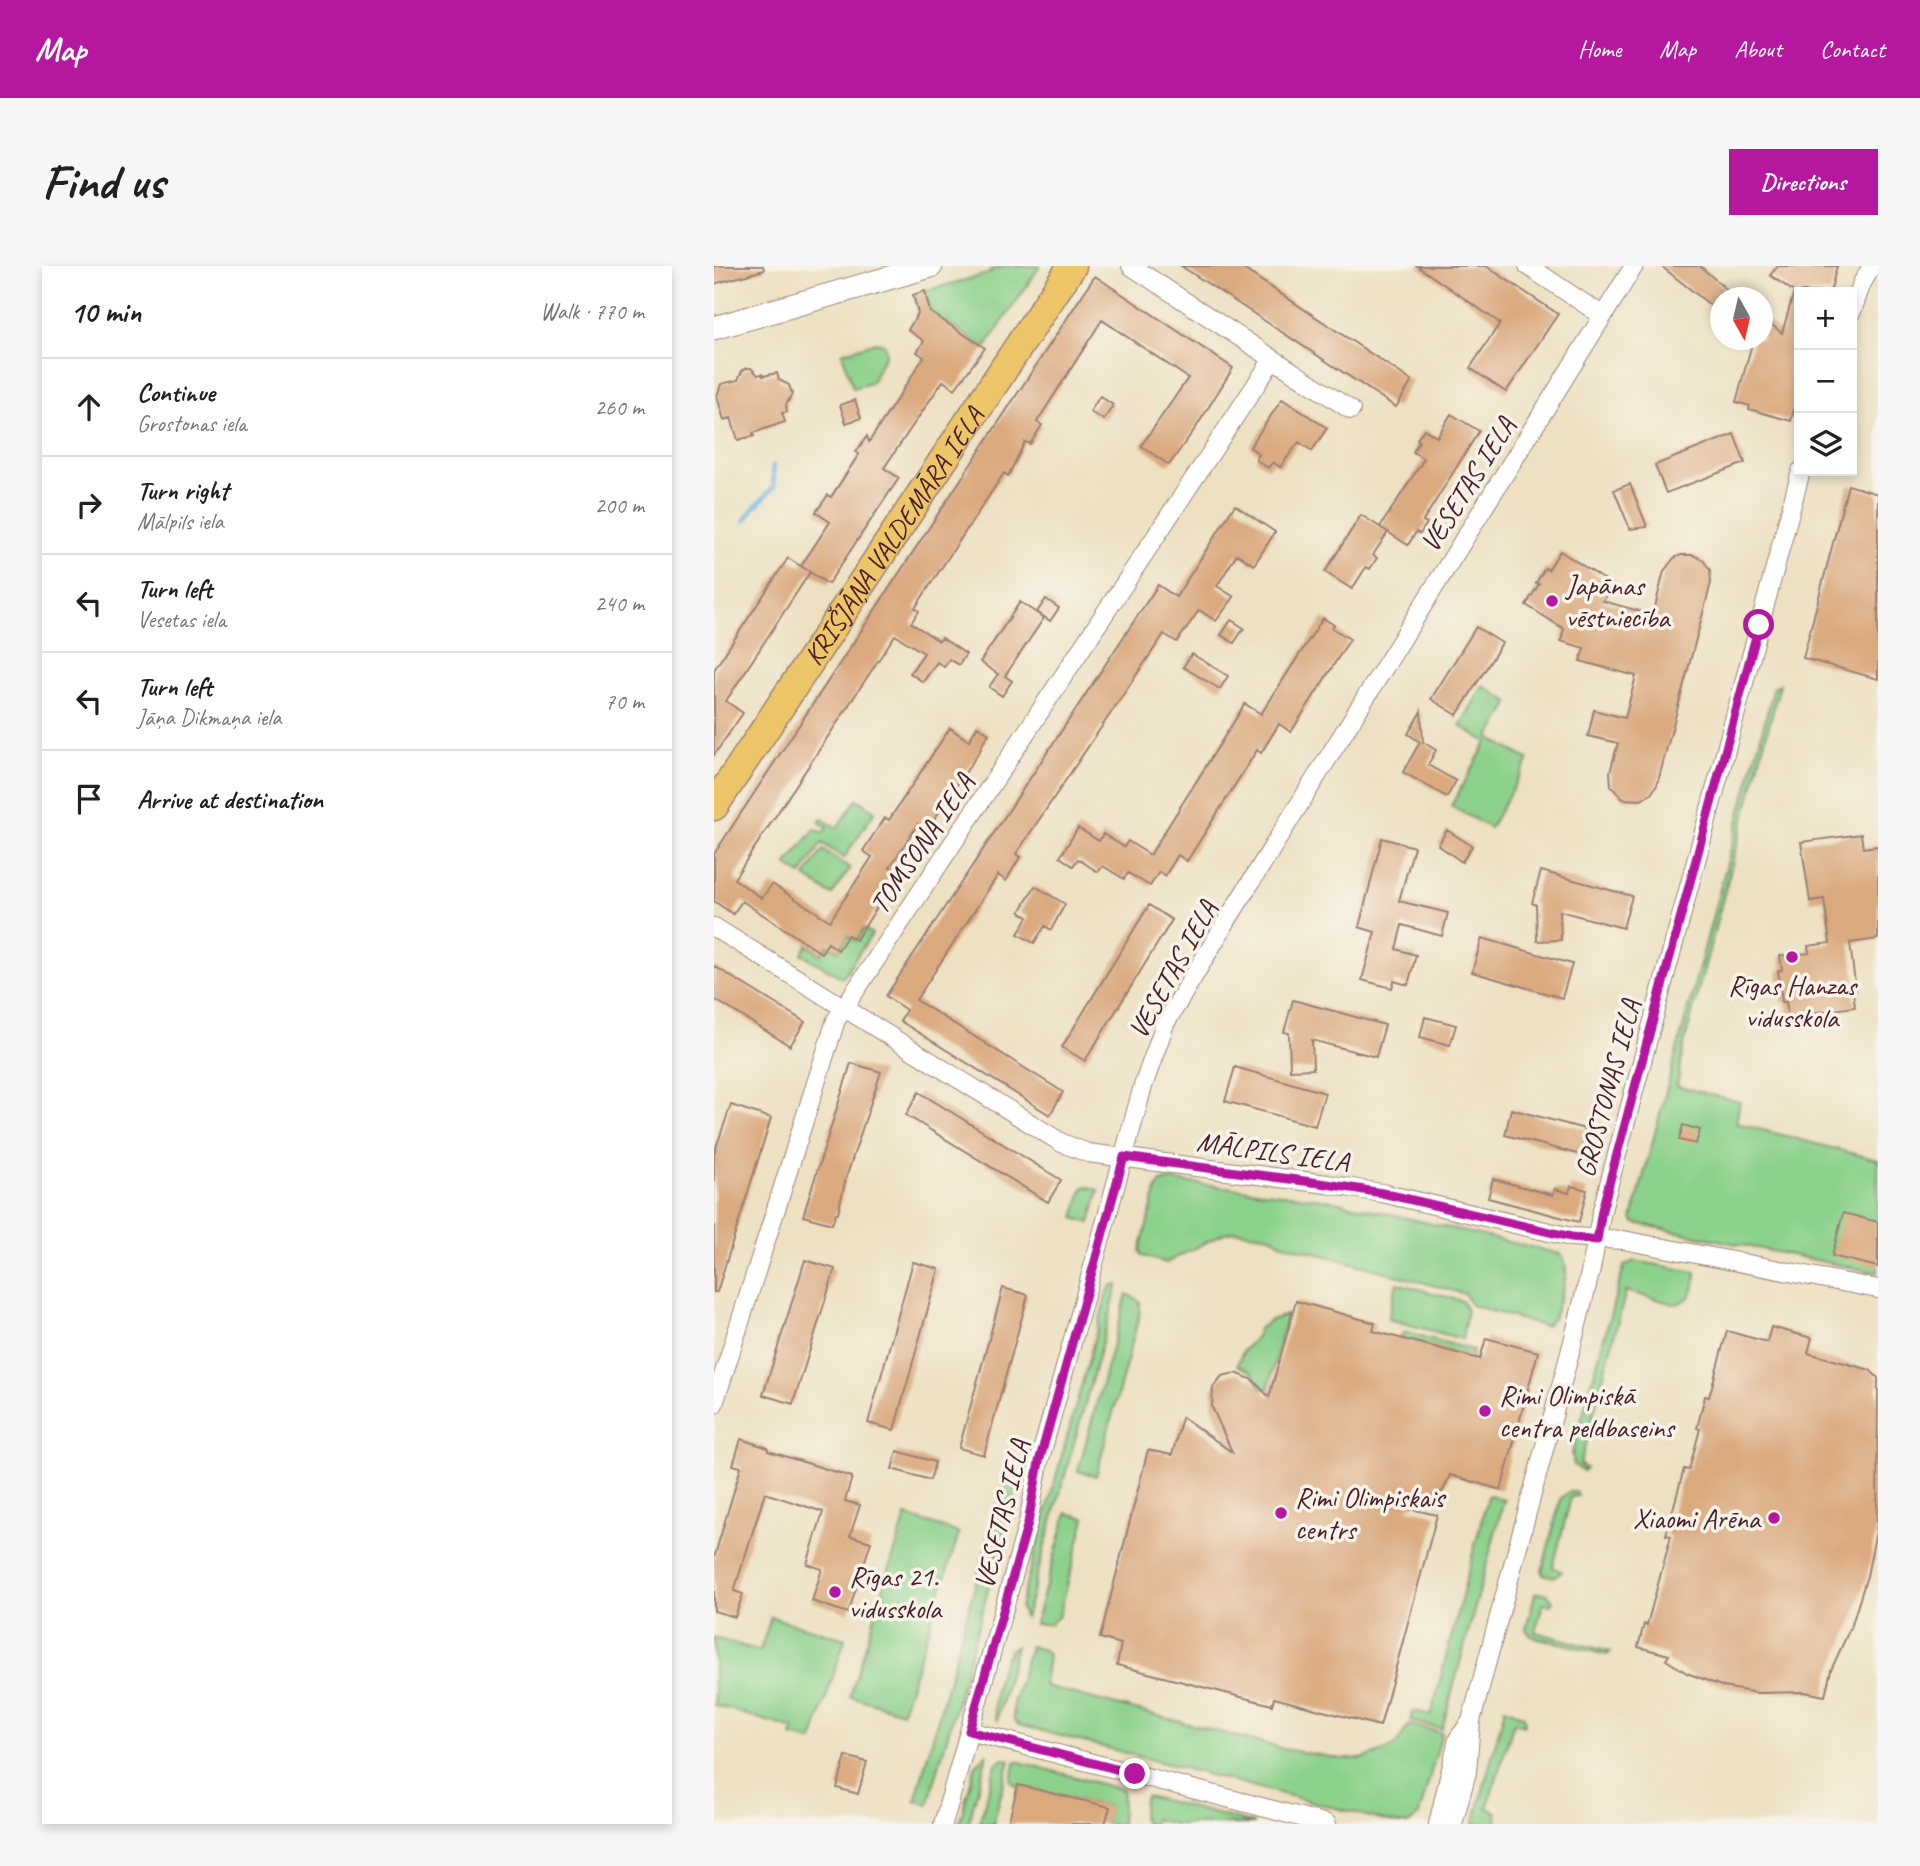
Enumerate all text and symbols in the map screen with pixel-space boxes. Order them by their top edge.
text: Map [35,28,86,70]
text: Home [1578,34,1621,64]
text: Map [1659,34,1696,64]
text: About [1734,34,1782,64]
text: Contact [1820,34,1885,64]
button: Directions [1729,149,1878,215]
text: Find us [42,151,164,213]
north arrow [1710,287,1773,350]
map controls [1794,287,1857,476]
button: + [1794,287,1857,350]
text: 10 min [70,293,141,331]
text: Walk · 770 m [540,297,644,326]
button: − [1794,350,1857,413]
text: Continue [137,376,215,409]
icon: ahead [70,388,108,426]
text: 260 m [595,393,644,422]
street label: KRIŠJĀŅA VALDEMĀRA IELA [795,399,993,672]
text: Grostonas iela [137,409,246,438]
street label: VESETAS IELA [1412,410,1523,558]
button: layers [1794,413,1857,476]
text: Turn right [137,474,228,507]
icon: right [70,486,108,524]
text: 200 m [595,491,644,520]
text: Mālpils iela [137,507,224,536]
place label: Japānas vēstniecība [1564,568,1671,635]
text: Turn left [137,572,212,605]
icon: left [70,584,108,622]
text: 240 m [595,589,644,618]
marker: Japānas vēstniecība [1544,593,1560,609]
text: Vesetas iela [137,605,226,634]
route start [1743,609,1774,640]
text: Turn left [137,670,212,703]
icon: left [70,682,108,720]
text: 70 m [605,687,644,716]
text: Jāņa Dikmaņa iela [137,703,281,732]
street label: TOMSONA IELA [862,765,982,920]
icon: arrive [70,780,108,818]
text: Arrive at destination [137,783,323,816]
street label: VESETAS IELA [1120,893,1225,1044]
marker: Rīgas Hanzas vidusskola [1784,949,1800,965]
place label: Rīgas Hanzas vidusskola [1728,968,1859,1035]
street label: GROSTONAS IELA [1567,995,1648,1181]
street label: MĀLPILS IELA [1195,1124,1353,1180]
place label: Rimi Olimpiskā centra peldbaseins [1499,1378,1676,1445]
marker: Rimi Olimpiskā centra peldbaseins [1477,1403,1493,1419]
street label: VESETAS IELA [966,1435,1037,1592]
place label: Rimi Olimpiskais centrs [1295,1480,1447,1547]
place label: Xiaomi Arēna [1633,1501,1762,1536]
marker: Rimi Olimpiskais centrs [1273,1505,1289,1521]
marker: Xiaomi Arēna [1766,1510,1782,1526]
place label: Rīgas 21. vidusskola [849,1559,943,1626]
marker: Rīgas 21. vidusskola [827,1584,843,1600]
route end [1119,1758,1150,1789]

